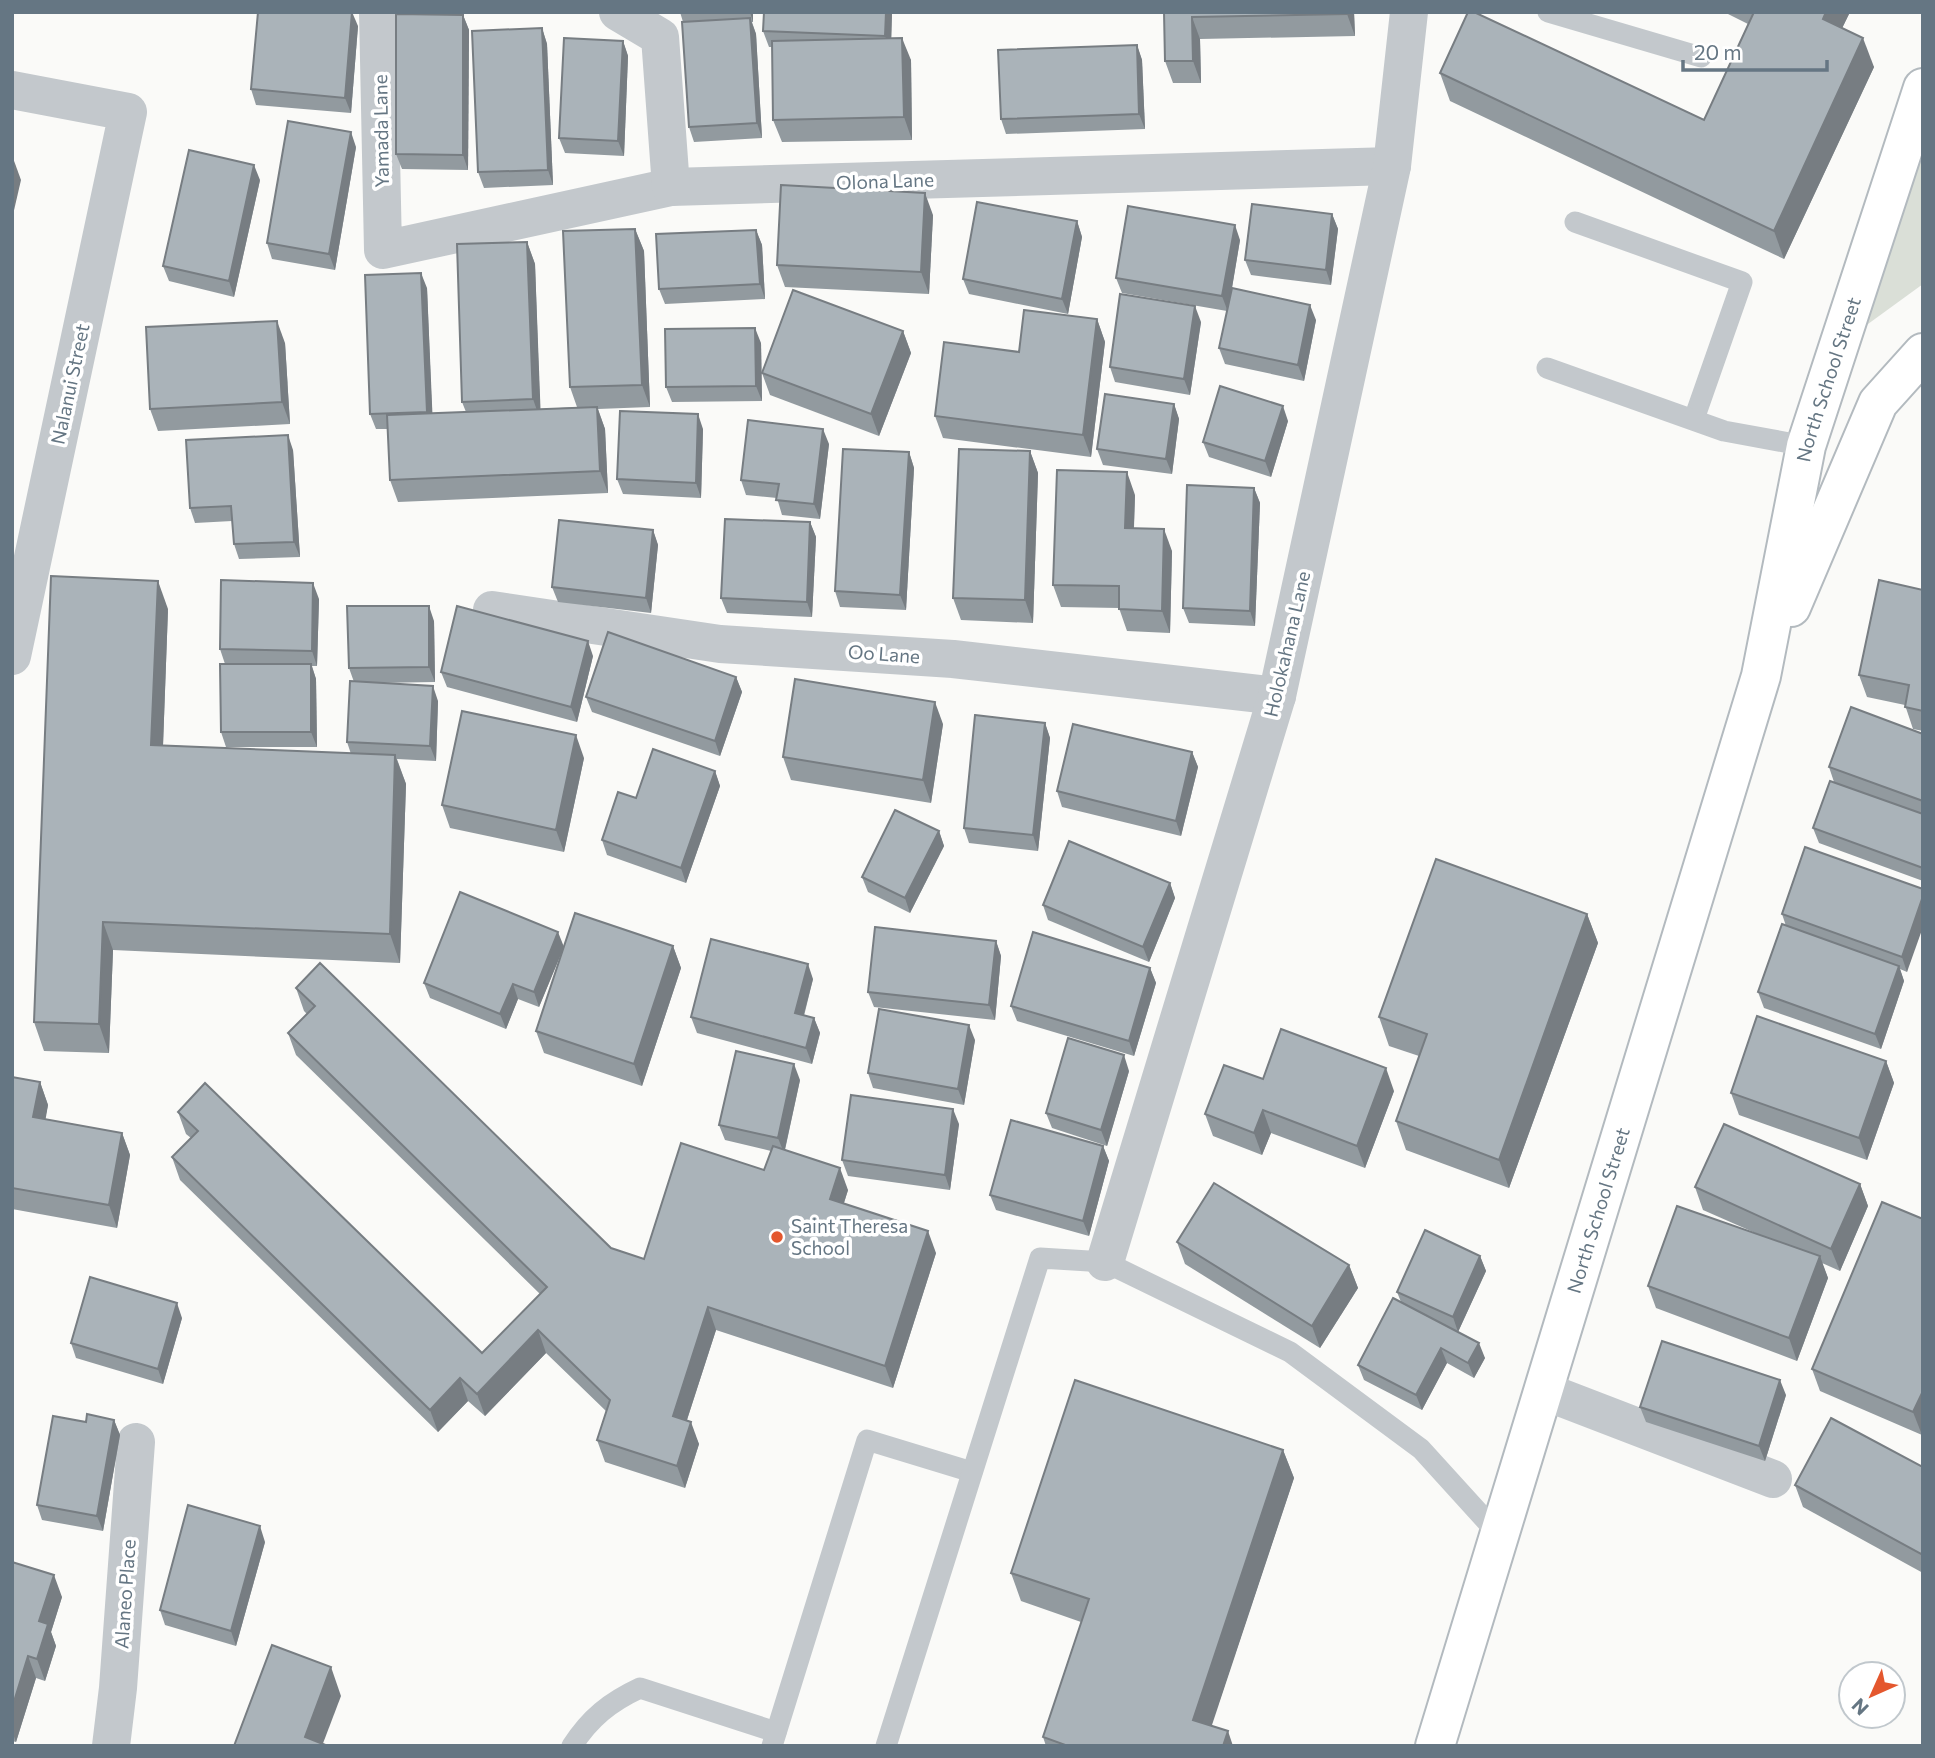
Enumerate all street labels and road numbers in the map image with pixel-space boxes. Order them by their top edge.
street label: Yamada Lane [368,74,393,188]
street label: Olona Lane [836,167,934,194]
street label: North School Street [1791,294,1865,464]
street label: Nalanui Street [46,321,94,446]
street label: Holokahana Lane [1259,569,1314,719]
street label: Oo Lane [847,640,921,667]
street label: North School Street [1562,1124,1634,1296]
street label: Alaneo Place [109,1538,140,1650]

